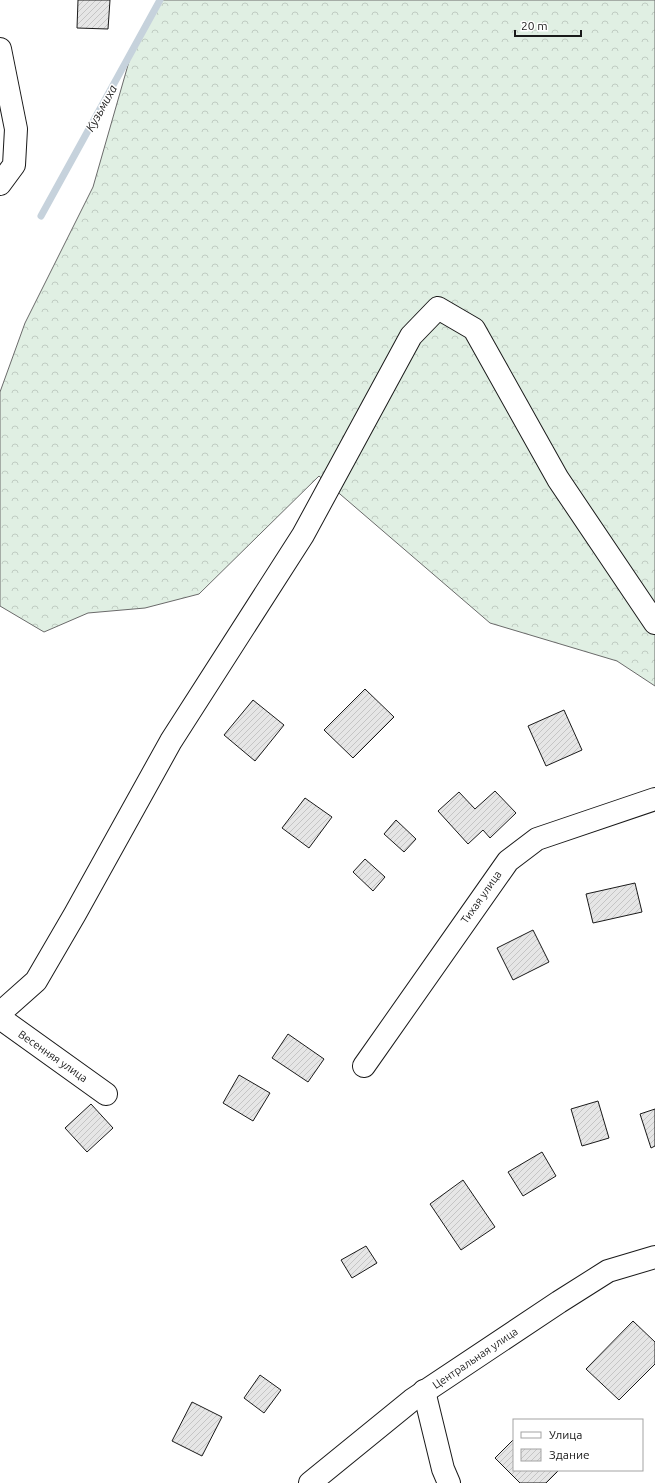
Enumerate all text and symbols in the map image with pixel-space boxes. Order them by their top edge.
scale bar [515,12,581,38]
text: 20 m [521,19,548,32]
water label: Кузьмиха [83,82,119,133]
street label: Тихая улица [458,868,504,926]
street label: Весенняя улица [16,1028,90,1084]
street label: Центральная улица [430,1325,520,1391]
legend [513,1419,643,1471]
text: Улица [549,1428,582,1441]
text: Здание [549,1448,590,1461]

